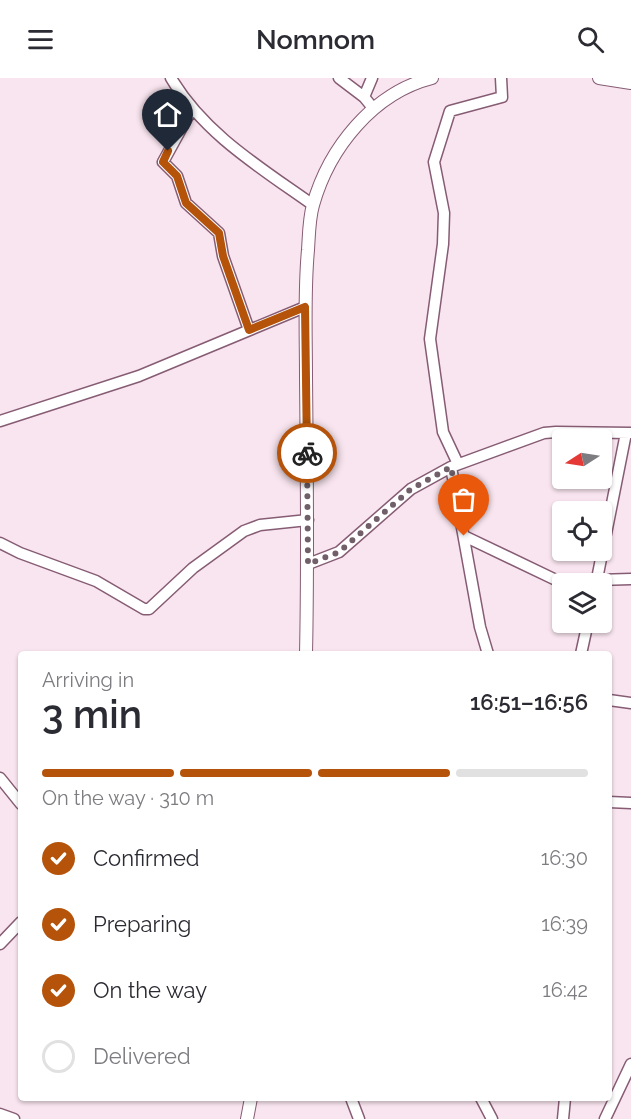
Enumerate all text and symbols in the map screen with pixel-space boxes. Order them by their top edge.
icon: menu [24,23,57,56]
icon: search [574,23,607,56]
text: Nomnom [256,24,375,55]
pin [142,89,193,151]
icon: home [151,98,184,131]
courier [277,423,337,483]
north arrow [552,429,612,489]
map controls [552,429,612,633]
icon: bike [291,437,324,470]
pin [438,474,489,536]
icon: bag [447,483,480,516]
button: locate [552,501,612,561]
button: layers [552,573,612,633]
text: Arriving in [42,668,134,692]
text: 16:51–16:56 [470,689,588,715]
text: 3 min [42,691,142,737]
text: On the way · 310 m [42,786,214,810]
icon: check [42,842,75,875]
text: Confirmed [93,845,200,871]
text: 16:30 [541,846,588,870]
icon: check [42,908,75,941]
text: Preparing [93,911,191,937]
text: 16:39 [541,912,588,936]
icon: check [42,974,75,1007]
text: On the way [93,977,207,1003]
text: 16:42 [542,978,588,1002]
text: Delivered [93,1043,191,1069]

